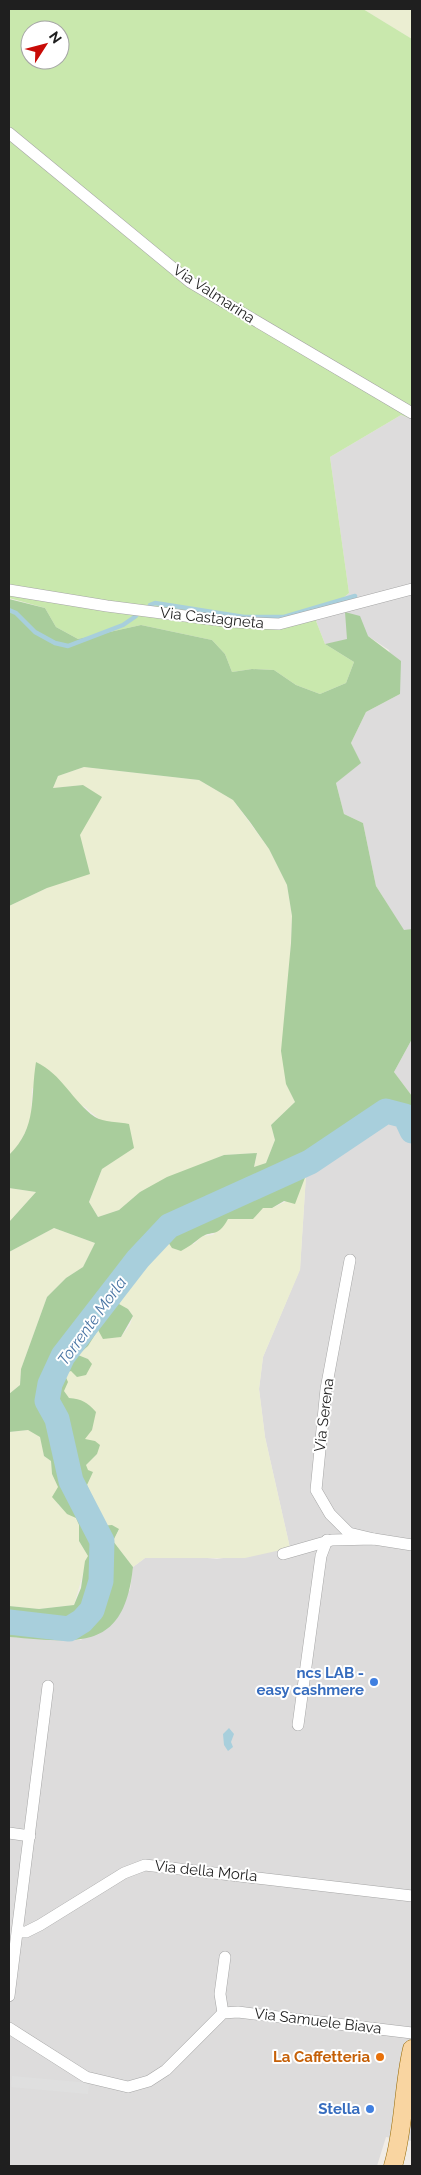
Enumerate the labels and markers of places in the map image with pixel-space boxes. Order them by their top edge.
place label: ncs LAB - easy cashmere [257,1664,364,1699]
marker: ncs LAB - easy cashmere [368,1676,380,1688]
place label: La Caffetteria [273,2048,370,2066]
marker: La Caffetteria [374,2051,386,2063]
place label: Stella [318,2100,360,2118]
marker: Stella [364,2103,376,2115]

